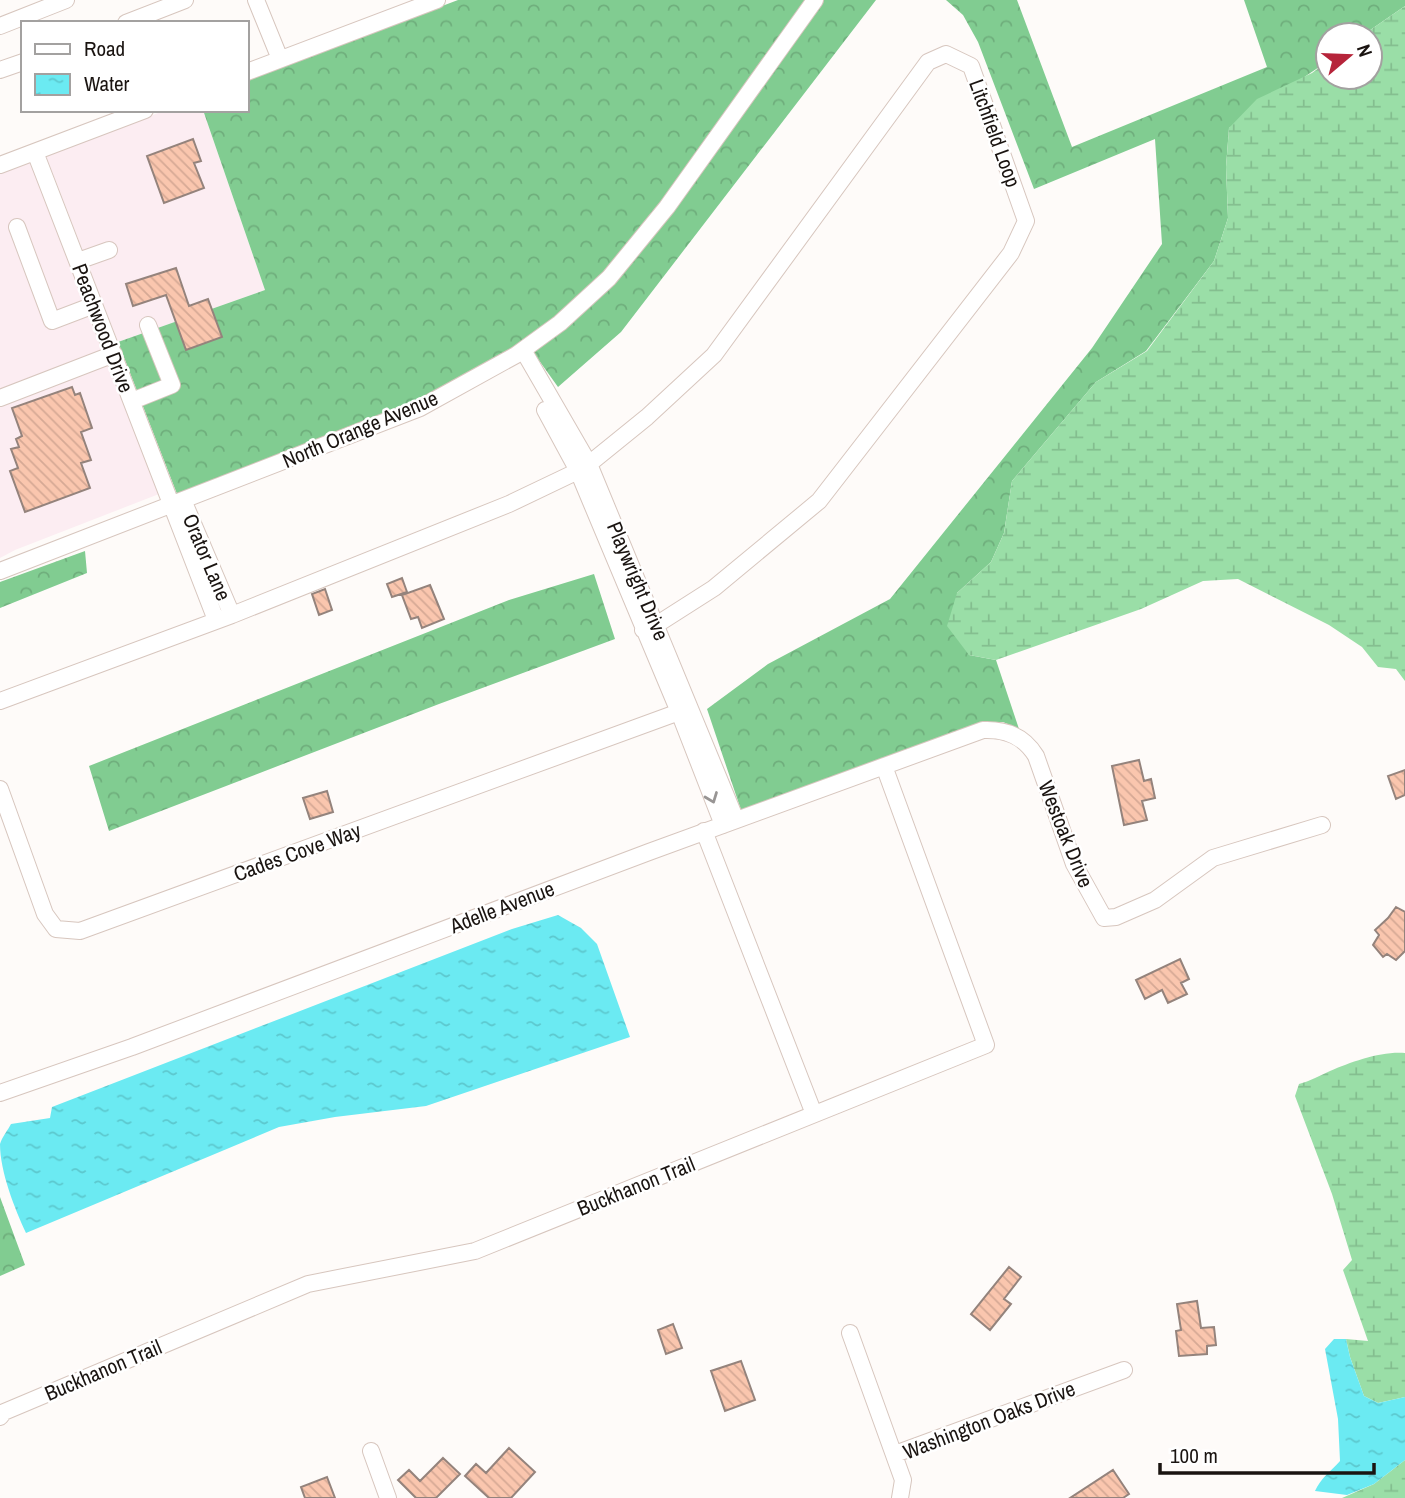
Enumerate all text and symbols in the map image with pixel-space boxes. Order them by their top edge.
legend [21,21,248,112]
north arrow [1314,21,1384,91]
text: Road [84,34,125,63]
text: N [1351,41,1379,60]
text: Water [84,69,130,98]
street label: Litchfield Loop [962,75,1028,191]
street label: Peachwood Drive [65,259,141,397]
street label: North Orange Avenue [278,383,442,475]
street label: Orator Lane [176,509,238,605]
street label: Playwright Drive [600,517,676,645]
street label: Westoak Drive [1031,776,1101,892]
one-way arrow [704,791,718,803]
street label: Cades Cove Way [229,815,365,888]
street label: Adelle Avenue [445,874,558,941]
street label: Buckhanon Trail [573,1149,699,1223]
street label: Buckhanon Trail [40,1332,166,1408]
street label: Washington Oaks Drive [899,1374,1079,1466]
scale bar [1160,1432,1374,1476]
text: 100 m [1170,1441,1218,1470]

